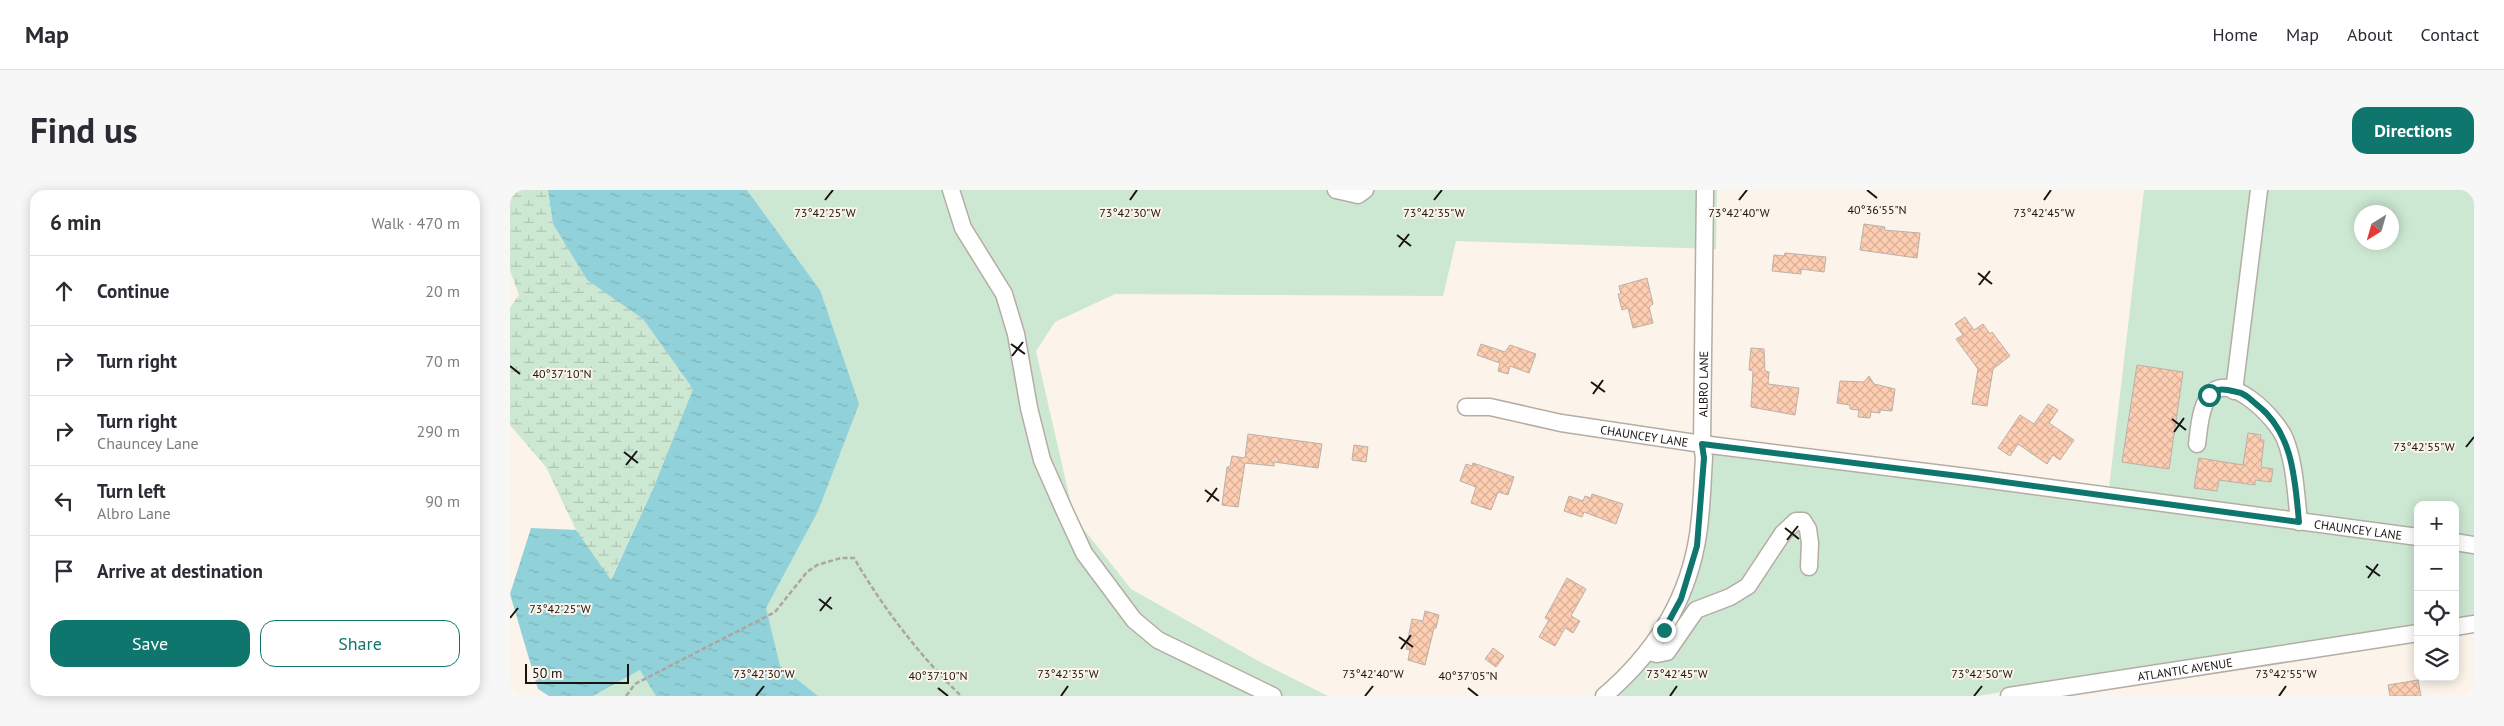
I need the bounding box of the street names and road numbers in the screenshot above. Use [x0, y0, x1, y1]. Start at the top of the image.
street label: ALBRO LANE [1695, 351, 1711, 417]
street label: CHAUNCEY LANE [1599, 421, 1689, 449]
street label: CHAUNCEY LANE [2313, 516, 2403, 542]
street label: ATLANTIC AVENUE [2136, 654, 2233, 684]

